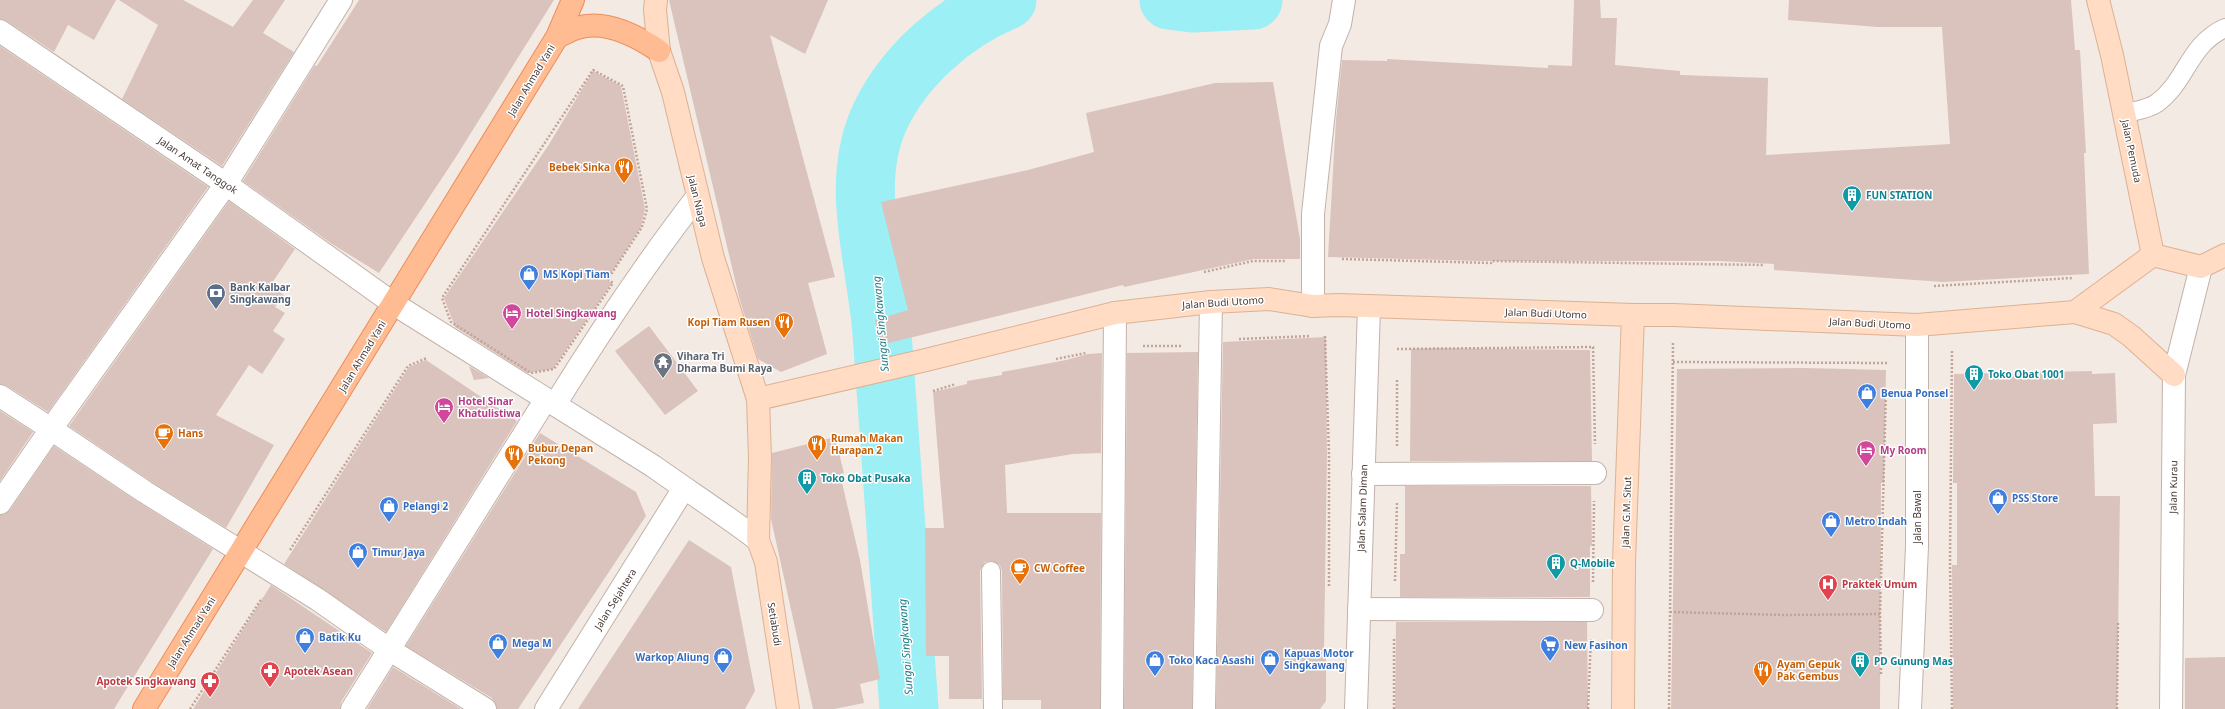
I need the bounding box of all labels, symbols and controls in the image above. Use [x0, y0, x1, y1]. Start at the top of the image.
street label: Jalan Ahmad Yani [504, 42, 558, 119]
street label: Jalan Pemuda [2118, 117, 2146, 184]
street label: Jalan Amat Tanggok [155, 133, 241, 197]
restaurant icon: Bebek Sinka [613, 156, 635, 184]
place label: Bebek Sinka [549, 160, 610, 174]
street label: Jalan Niaga [685, 173, 711, 228]
building icon: FUN STATION [1841, 184, 1863, 212]
place label: FUN STATION [1866, 188, 1932, 202]
shop icon: MS Kopi Tiam [518, 263, 540, 291]
place label: MS Kopi Tiam [543, 267, 610, 281]
water label: Sungai Singkawang [868, 275, 892, 373]
place label: Bank Kalbar Singkawang [230, 280, 291, 306]
bank icon: Bank Kalbar Singkawang [205, 282, 227, 310]
street label: Jalan Budi Utomo [1181, 292, 1264, 312]
hotel icon: Hotel Singkawang [501, 302, 523, 330]
street label: Jalan Budi Utomo [1504, 305, 1587, 321]
place label: Hotel Singkawang [526, 306, 617, 320]
restaurant icon: Kopi Tiam Rusen [773, 311, 795, 339]
street label: Jalan Budi Utomo [1828, 314, 1911, 332]
place label: Kopi Tiam Rusen [688, 315, 770, 329]
street label: Jalan Ahmad Yani [335, 318, 389, 395]
place label: Vihara Tri Dharma Bumi Raya [677, 349, 772, 375]
temple icon: Vihara Tri Dharma Bumi Raya [652, 351, 674, 379]
building icon: Toko Obat 1001 [1963, 363, 1985, 391]
place label: Toko Obat 1001 [1988, 367, 2064, 381]
shop icon: Benua Ponsel [1856, 382, 1878, 410]
place label: Benua Ponsel [1881, 386, 1948, 400]
place label: Hotel Sinar Khatulistiwa [458, 394, 521, 420]
hotel icon: Hotel Sinar Khatulistiwa [433, 396, 455, 424]
cafe icon: Hans [153, 422, 175, 450]
place label: Hans [178, 426, 203, 440]
place label: Rumah Makan Harapan 2 [831, 431, 903, 457]
restaurant icon: Rumah Makan Harapan 2 [806, 433, 828, 461]
hotel icon: My Room [1855, 439, 1877, 467]
place label: Bubur Depan Pekong [528, 441, 593, 467]
restaurant icon: Bubur Depan Pekong [503, 443, 525, 471]
place label: My Room [1880, 443, 1927, 457]
street label: Jalan Kurau [2166, 460, 2180, 515]
street label: Jalan Salam Diman [1353, 464, 1371, 553]
building icon: Toko Obat Pusaka [796, 467, 818, 495]
place label: Toko Obat Pusaka [821, 471, 910, 485]
street label: Jalan G.M. Situt [1618, 476, 1634, 549]
shop icon: PSS Store [1987, 487, 2009, 515]
street label: Jalan Bawal [1910, 490, 1924, 545]
place label: PSS Store [2012, 491, 2058, 505]
shop icon: Pelangi 2 [378, 495, 400, 523]
place label: Pelangi 2 [403, 499, 449, 513]
shop icon: Metro Indah [1820, 510, 1842, 538]
place label: Metro Indah [1845, 514, 1907, 528]
shop icon: Timur Jaya [347, 541, 369, 569]
place label: Timur Jaya [372, 545, 425, 559]
building icon: Q-Mobile [1545, 552, 1567, 580]
place label: Q-Mobile [1570, 556, 1615, 570]
cafe icon: CW Coffee [1009, 557, 1031, 585]
place label: CW Coffee [1034, 561, 1085, 575]
street label: Jalan Sejahtera [590, 566, 639, 633]
hospital icon: Praktek Umum [1817, 573, 1839, 601]
place label: Praktek Umum [1842, 577, 1918, 591]
street label: Jalan Ahmad Yani [163, 594, 218, 671]
water label: Sungai Singkawang [894, 598, 916, 696]
street label: Setiabudi [765, 601, 785, 647]
shop icon: Batik Ku [294, 626, 316, 654]
place label: Batik Ku [319, 630, 361, 644]
shop icon: Mega M [487, 632, 509, 660]
supermarket icon: New Fasihon [1539, 634, 1561, 662]
place label: Mega M [512, 636, 552, 650]
place label: New Fasihon [1564, 638, 1628, 652]
shop icon: Warkop Aliung [712, 646, 734, 674]
place label: Kapuas Motor Singkawang [1284, 646, 1354, 672]
shop icon: Kapuas Motor Singkawang [1259, 648, 1281, 676]
shop icon: Toko Kaca Asashi [1144, 649, 1166, 677]
place label: Warkop Aliung [635, 650, 709, 664]
building icon: PD Gunung Mas [1849, 650, 1871, 678]
place label: Toko Kaca Asashi [1169, 653, 1254, 667]
place label: PD Gunung Mas [1874, 654, 1953, 668]
place label: Ayam Gepuk Pak Gembus [1777, 657, 1841, 683]
restaurant icon: Ayam Gepuk Pak Gembus [1752, 659, 1774, 687]
pharmacy icon: Apotek Asean [259, 660, 281, 688]
place label: Apotek Asean [284, 664, 353, 678]
pharmacy icon: Apotek Singkawang [199, 670, 221, 698]
place label: Apotek Singkawang [97, 674, 196, 688]

